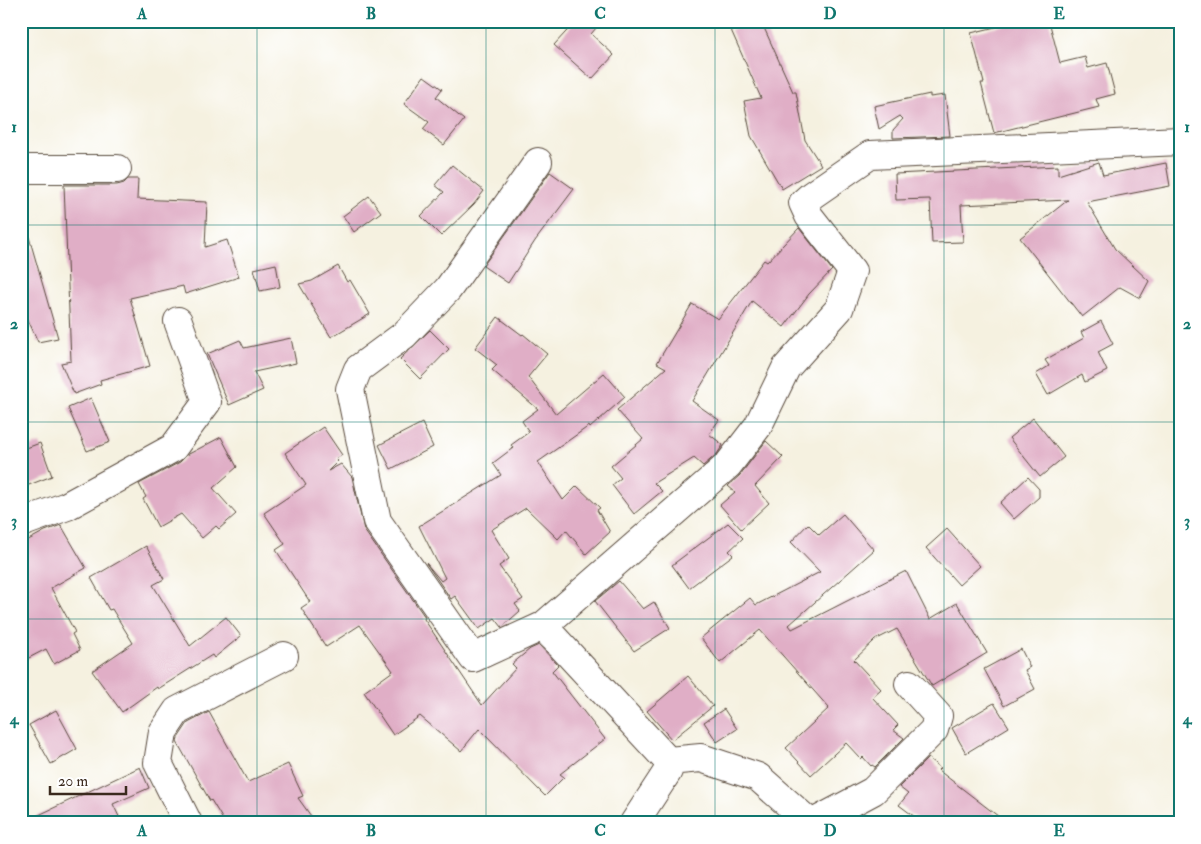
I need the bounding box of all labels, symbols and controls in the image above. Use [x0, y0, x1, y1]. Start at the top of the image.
text: A [136, 4, 148, 24]
text: B [366, 4, 376, 24]
text: C [594, 4, 606, 24]
text: D [823, 4, 837, 24]
text: E [1053, 4, 1065, 24]
text: 1 [11, 117, 17, 137]
text: 1 [1184, 117, 1190, 137]
text: 2 [10, 314, 18, 334]
text: 2 [1183, 314, 1191, 334]
text: 3 [11, 511, 17, 531]
text: 3 [1184, 511, 1190, 531]
text: 4 [9, 709, 20, 729]
text: 4 [1182, 709, 1193, 729]
scale bar [50, 764, 126, 796]
text: 20 m [58, 772, 88, 791]
text: A [136, 821, 148, 841]
text: B [366, 821, 376, 841]
text: C [594, 821, 606, 841]
text: D [823, 821, 837, 841]
text: E [1053, 821, 1065, 841]

